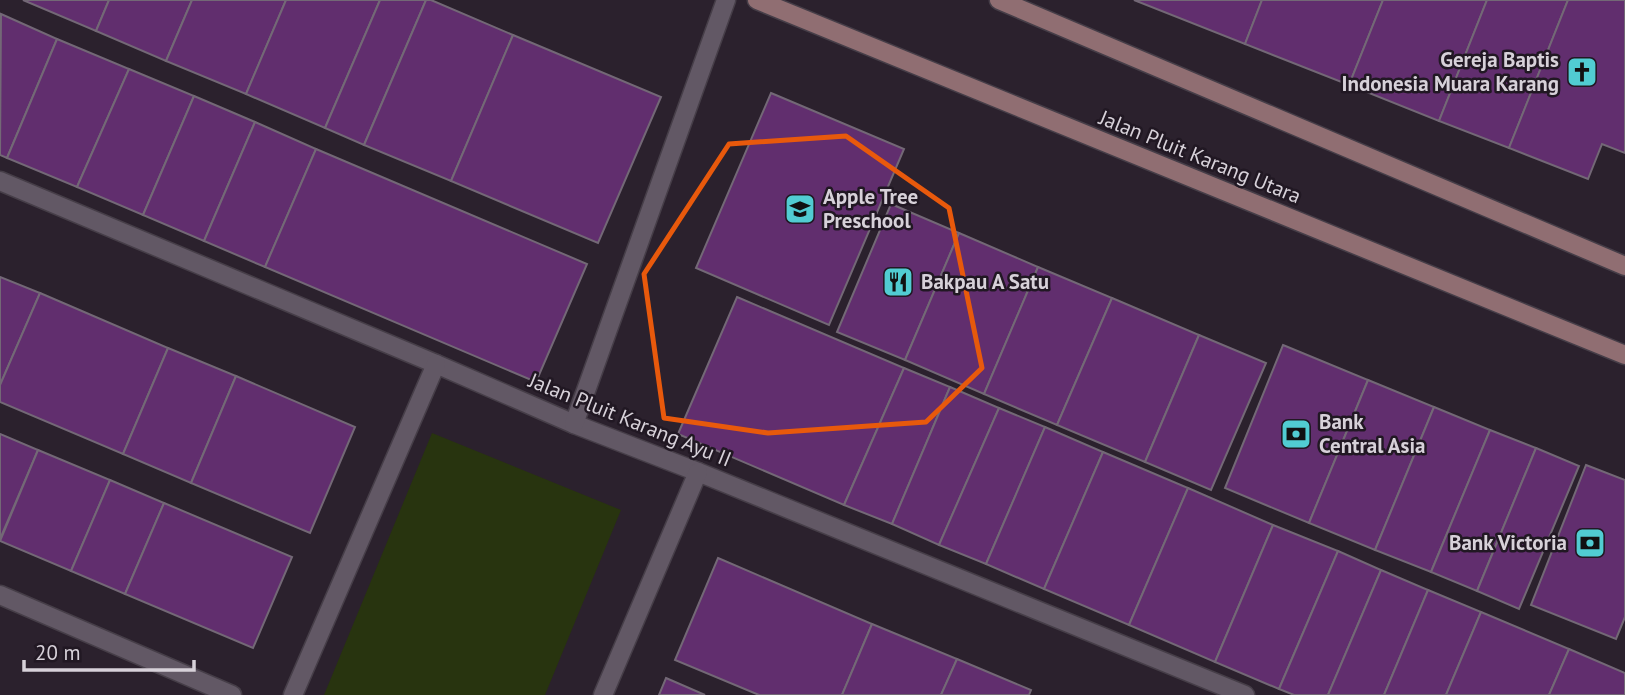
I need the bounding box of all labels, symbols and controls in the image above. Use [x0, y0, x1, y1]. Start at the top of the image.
place label: Gereja Baptis Indonesia Muara Karang [1342, 46, 1559, 97]
church icon: Gereja Baptis Indonesia Muara Karang [1565, 55, 1599, 89]
street label: Jalan Pluit Karang Utara [1095, 103, 1305, 209]
place label: Apple Tree Preschool [823, 183, 918, 234]
school or university icon: Apple Tree Preschool [783, 192, 817, 226]
restaurant icon: Bakpau A Satu [881, 265, 915, 299]
place label: Bakpau A Satu [921, 268, 1049, 295]
street label: Jalan Pluit Karang Ayu II [524, 366, 735, 473]
place label: Bank Central Asia [1319, 408, 1426, 459]
bank icon: Bank Central Asia [1279, 417, 1313, 451]
bank icon: Bank Victoria [1573, 526, 1607, 560]
place label: Bank Victoria [1449, 529, 1567, 556]
scale bar [24, 628, 194, 672]
text: 20 m [35, 639, 81, 666]

